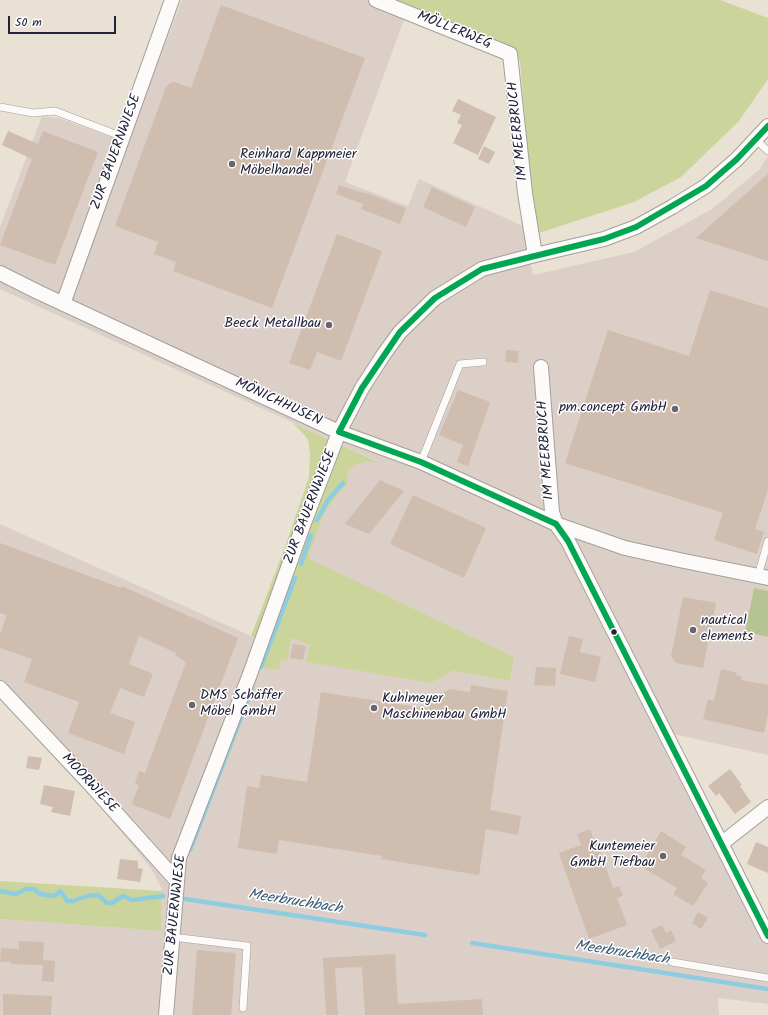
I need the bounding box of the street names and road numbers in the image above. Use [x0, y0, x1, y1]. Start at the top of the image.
street label: MÖLLERWEG [414, 8, 494, 54]
street label: IM MEERBRUCH [505, 80, 533, 182]
street label: ZUR BAUERNWIESE [88, 92, 146, 212]
street label: MÖNICHHUSEN [232, 376, 324, 430]
street label: IM MEERBRUCH [535, 400, 559, 500]
street label: ZUR BAUERNWIESE [281, 447, 341, 567]
street label: MOORWIESE [57, 751, 121, 817]
street label: ZUR BAUERNWIESE [161, 854, 191, 976]

